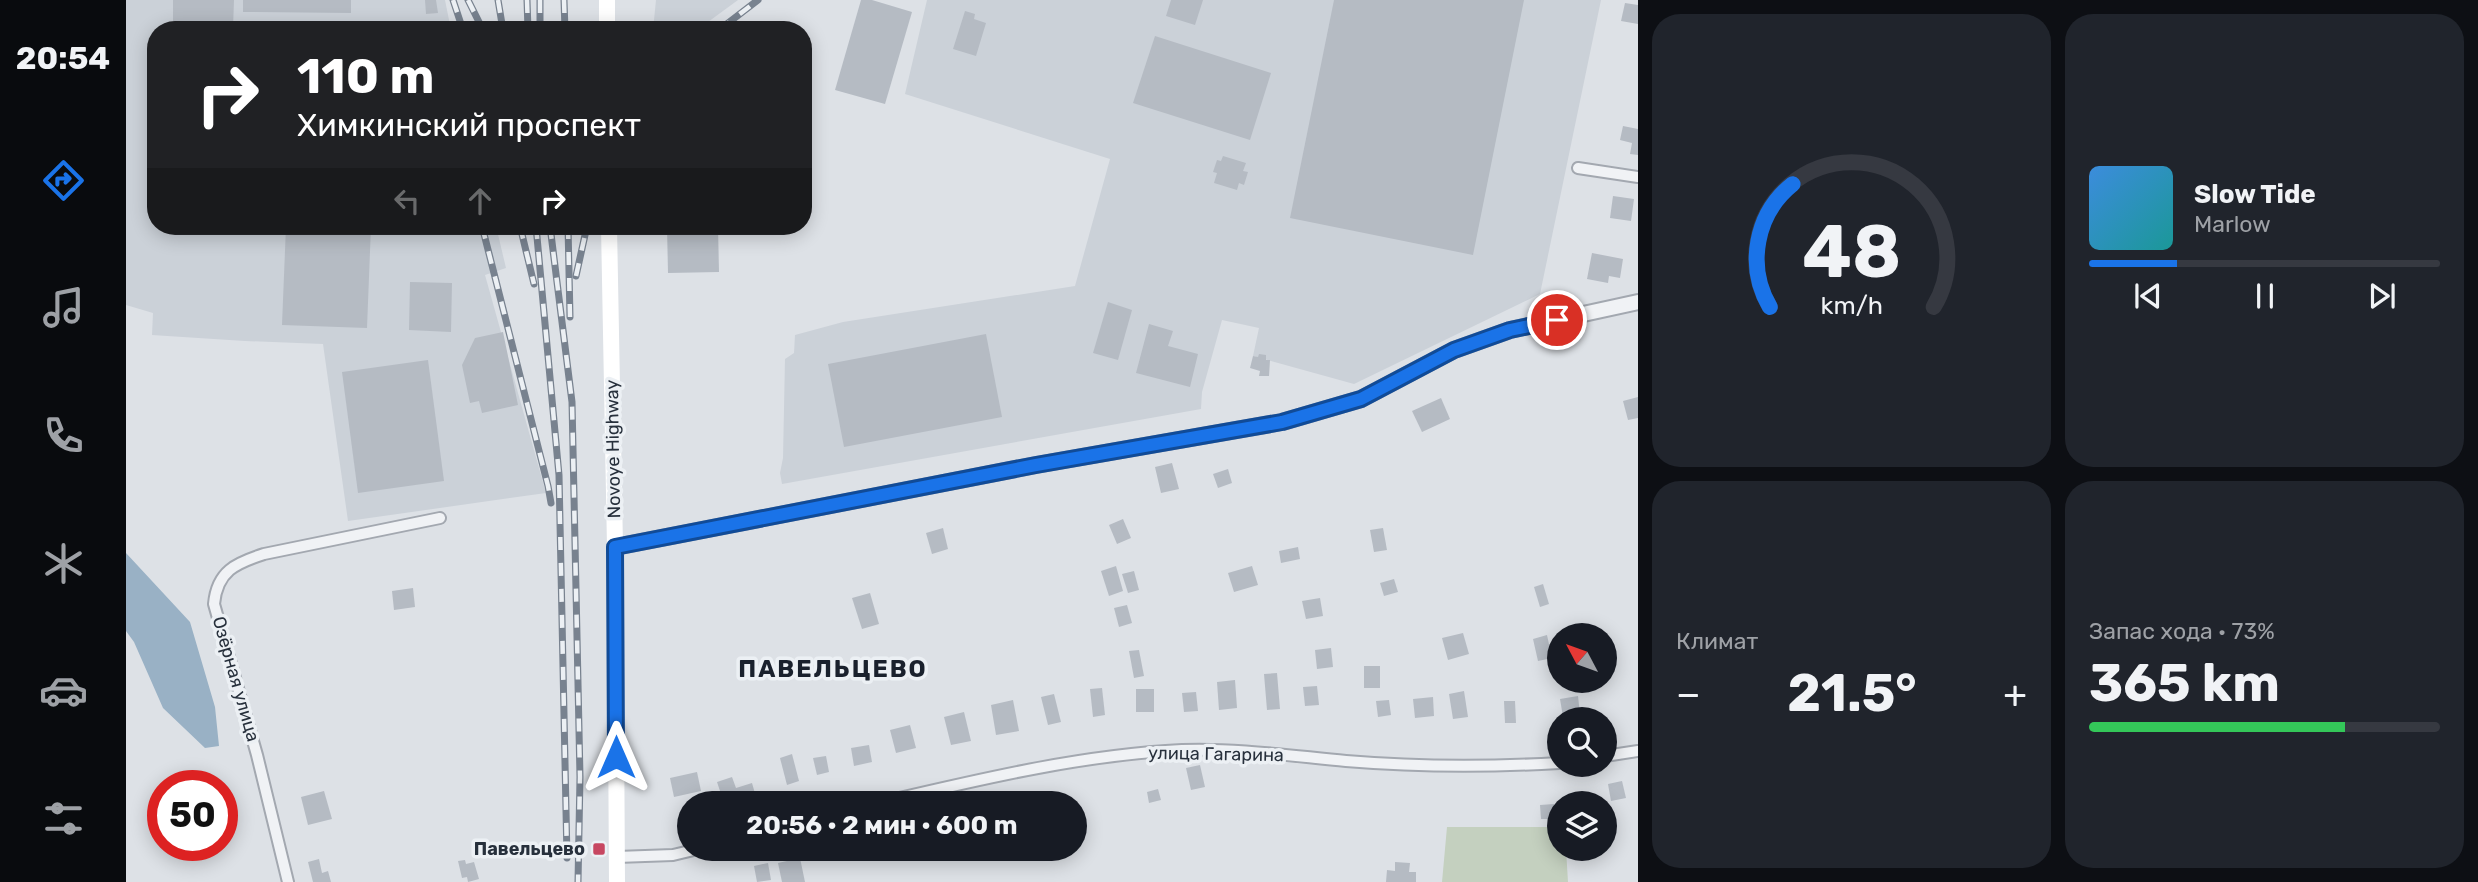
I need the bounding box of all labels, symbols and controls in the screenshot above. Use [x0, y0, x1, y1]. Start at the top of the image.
text: 20:54 [16, 39, 110, 77]
text: 110 m [297, 47, 434, 105]
icon: right [182, 49, 273, 140]
text: Химкинский проспект [297, 106, 641, 144]
icon: directions [39, 156, 88, 205]
text: Slow Tide [2194, 179, 2316, 210]
icon: left [388, 182, 426, 220]
icon: ahead [461, 182, 499, 220]
icon: right [534, 182, 572, 220]
text: 48 [1802, 209, 1901, 295]
text: Marlow [2194, 210, 2271, 238]
icon: previous [2129, 277, 2167, 315]
icon: pause [2246, 277, 2284, 315]
icon: next [2363, 277, 2401, 315]
icon: music [39, 283, 88, 332]
pin [1527, 290, 1587, 350]
text: km/h [1820, 291, 1883, 320]
icon: arrive [1538, 301, 1576, 339]
street label: Novoye Highway [601, 379, 625, 519]
icon: phone [39, 411, 88, 460]
icon: climate [39, 539, 88, 588]
street label: Озёрная улица [208, 614, 264, 744]
text: Запас хода · 73% [2089, 617, 2275, 645]
north arrow [1547, 623, 1617, 693]
map controls [1547, 623, 1617, 861]
text: Климат [1676, 627, 1758, 655]
text: 365 km [2089, 652, 2280, 714]
district label: ПАВЕЛЬЦЕВО [738, 655, 928, 683]
text: 21.5° [1787, 662, 1917, 724]
icon: car [39, 666, 88, 715]
text: − [1676, 671, 1701, 717]
text: + [2003, 671, 2027, 717]
button: search [1547, 707, 1617, 777]
position arrow [579, 720, 653, 794]
street label: улица Гагарина [1148, 742, 1284, 766]
speed limit sign: 50 [147, 770, 238, 861]
button: layers [1547, 791, 1617, 861]
icon: filters [39, 794, 88, 843]
text: 20:56 · 2 мин · 600 m [746, 810, 1018, 841]
place label: Павельцево [474, 838, 585, 860]
marker: Павельцево [591, 841, 607, 857]

